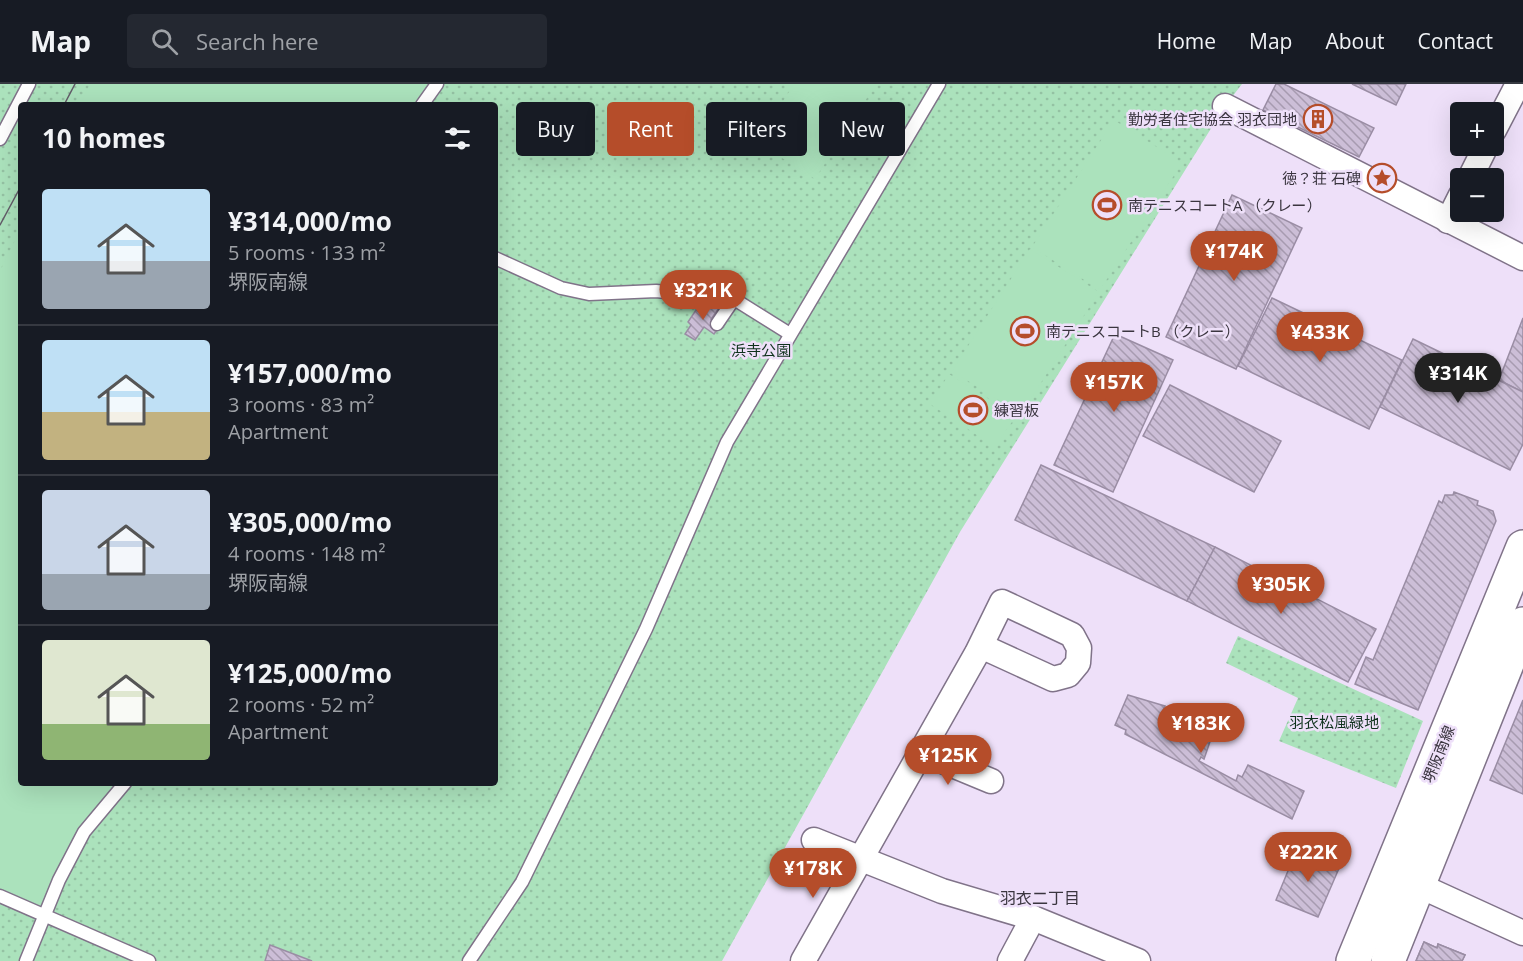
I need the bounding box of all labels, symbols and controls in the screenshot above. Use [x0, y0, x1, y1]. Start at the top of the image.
search box [127, 14, 547, 68]
text: Map [30, 22, 91, 60]
icon: search [148, 25, 181, 58]
text: Search here [196, 26, 319, 56]
text: Home [1157, 27, 1216, 55]
text: Map [1249, 27, 1292, 55]
text: About [1325, 27, 1385, 55]
text: Contact [1418, 27, 1493, 55]
chip: Buy [516, 102, 595, 156]
chip: Rent [607, 102, 694, 156]
chip: Filters [706, 102, 807, 156]
chip: New [819, 102, 905, 156]
map controls [1450, 102, 1504, 222]
button: + [1450, 102, 1504, 156]
building icon: 勤労者住宅協会 羽衣団地 [1302, 103, 1334, 135]
place label: 勤労者住宅協会 羽衣団地 [1128, 109, 1297, 129]
text: 10 homes [42, 120, 166, 156]
icon: filters [441, 122, 474, 155]
place icon: 徳？荘 石碑 [1366, 162, 1398, 194]
place label: 徳？荘 石碑 [1282, 168, 1361, 188]
button: − [1450, 168, 1504, 222]
sports icon: 南テニスコートA （クレー） [1091, 189, 1123, 221]
place label: 南テニスコートA （クレー） [1128, 195, 1321, 215]
text: ¥314,000/mo [228, 203, 392, 239]
icon: home [90, 213, 162, 285]
pin: ¥174K [1192, 231, 1276, 282]
text: ¥174K [1204, 237, 1264, 264]
text: 5 rooms · 133 m² [228, 239, 386, 266]
text: 堺阪南線 [228, 268, 308, 295]
pin: ¥321K [661, 270, 745, 321]
text: ¥321K [673, 276, 733, 303]
pin: ¥433K [1278, 312, 1362, 363]
sports icon: 南テニスコートB （クレー） [1009, 315, 1041, 347]
text: ¥433K [1290, 318, 1350, 345]
place label: 南テニスコートB （クレー） [1046, 321, 1240, 341]
park label: 浜寺公園 [731, 340, 791, 360]
pin: ¥314K [1416, 353, 1500, 404]
text: ¥157,000/mo [228, 355, 392, 391]
text: ¥314K [1428, 359, 1488, 386]
pin: ¥157K [1072, 362, 1156, 413]
icon: home [90, 364, 162, 436]
text: ¥157K [1084, 368, 1144, 395]
text: 3 rooms · 83 m² [228, 391, 374, 418]
sports icon: 練習板 [957, 394, 989, 426]
place label: 練習板 [994, 400, 1039, 420]
text: Apartment [228, 418, 328, 445]
text: ¥305,000/mo [228, 504, 392, 540]
icon: home [90, 514, 162, 586]
text: 4 rooms · 148 m² [228, 540, 386, 567]
pin: ¥305K [1239, 564, 1323, 615]
text: 堺阪南線 [228, 569, 308, 596]
text: ¥305K [1251, 570, 1311, 597]
text: ¥125,000/mo [228, 655, 392, 691]
icon: home [90, 664, 162, 736]
text: 2 rooms · 52 m² [228, 691, 374, 718]
pin: ¥183K [1159, 703, 1243, 754]
text: ¥183K [1171, 709, 1231, 736]
park label: 羽衣松風緑地 [1289, 712, 1379, 732]
text: Apartment [228, 718, 328, 745]
street label: 堺阪南線 [1417, 722, 1459, 786]
pin: ¥125K [906, 735, 990, 786]
text: ¥125K [918, 741, 978, 768]
pin: ¥222K [1266, 832, 1350, 883]
text: ¥222K [1278, 838, 1338, 865]
pin: ¥178K [771, 848, 855, 899]
text: ¥178K [783, 854, 843, 881]
district label: 羽衣二丁目 [1000, 887, 1080, 909]

